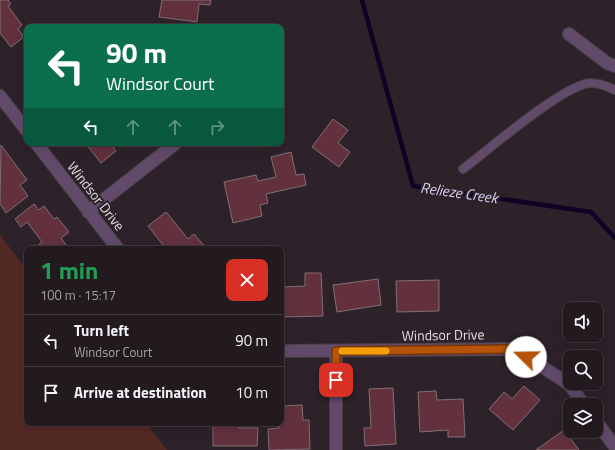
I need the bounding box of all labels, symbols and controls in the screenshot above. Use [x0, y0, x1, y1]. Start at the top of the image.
text: 90 m [106, 31, 167, 74]
icon: left [40, 40, 92, 92]
text: Windsor Court [106, 70, 214, 97]
icon: left [80, 116, 102, 138]
icon: ahead [122, 116, 144, 138]
icon: ahead [164, 116, 186, 138]
icon: right [206, 116, 228, 138]
street label: Windsor Drive [63, 157, 130, 235]
water label: Relieze Creek [419, 176, 501, 210]
text: 1 min [40, 252, 98, 288]
button: close [226, 259, 268, 301]
text: 100 m · 15:17 [40, 285, 116, 305]
map controls [563, 302, 603, 438]
button: sound [563, 302, 603, 342]
text: Turn left [74, 319, 129, 342]
street label: Windsor Drive [401, 323, 485, 346]
text: 90 m [235, 329, 268, 352]
icon: left [40, 330, 62, 352]
position arrow [505, 336, 547, 378]
text: Windsor Court [74, 342, 152, 362]
button: search [563, 350, 603, 390]
pin [319, 363, 353, 397]
icon: arrive [325, 369, 347, 391]
text: Arrive at destination [74, 381, 207, 404]
text: 10 m [235, 381, 268, 404]
icon: arrive [40, 382, 62, 404]
button: layers [563, 398, 603, 438]

